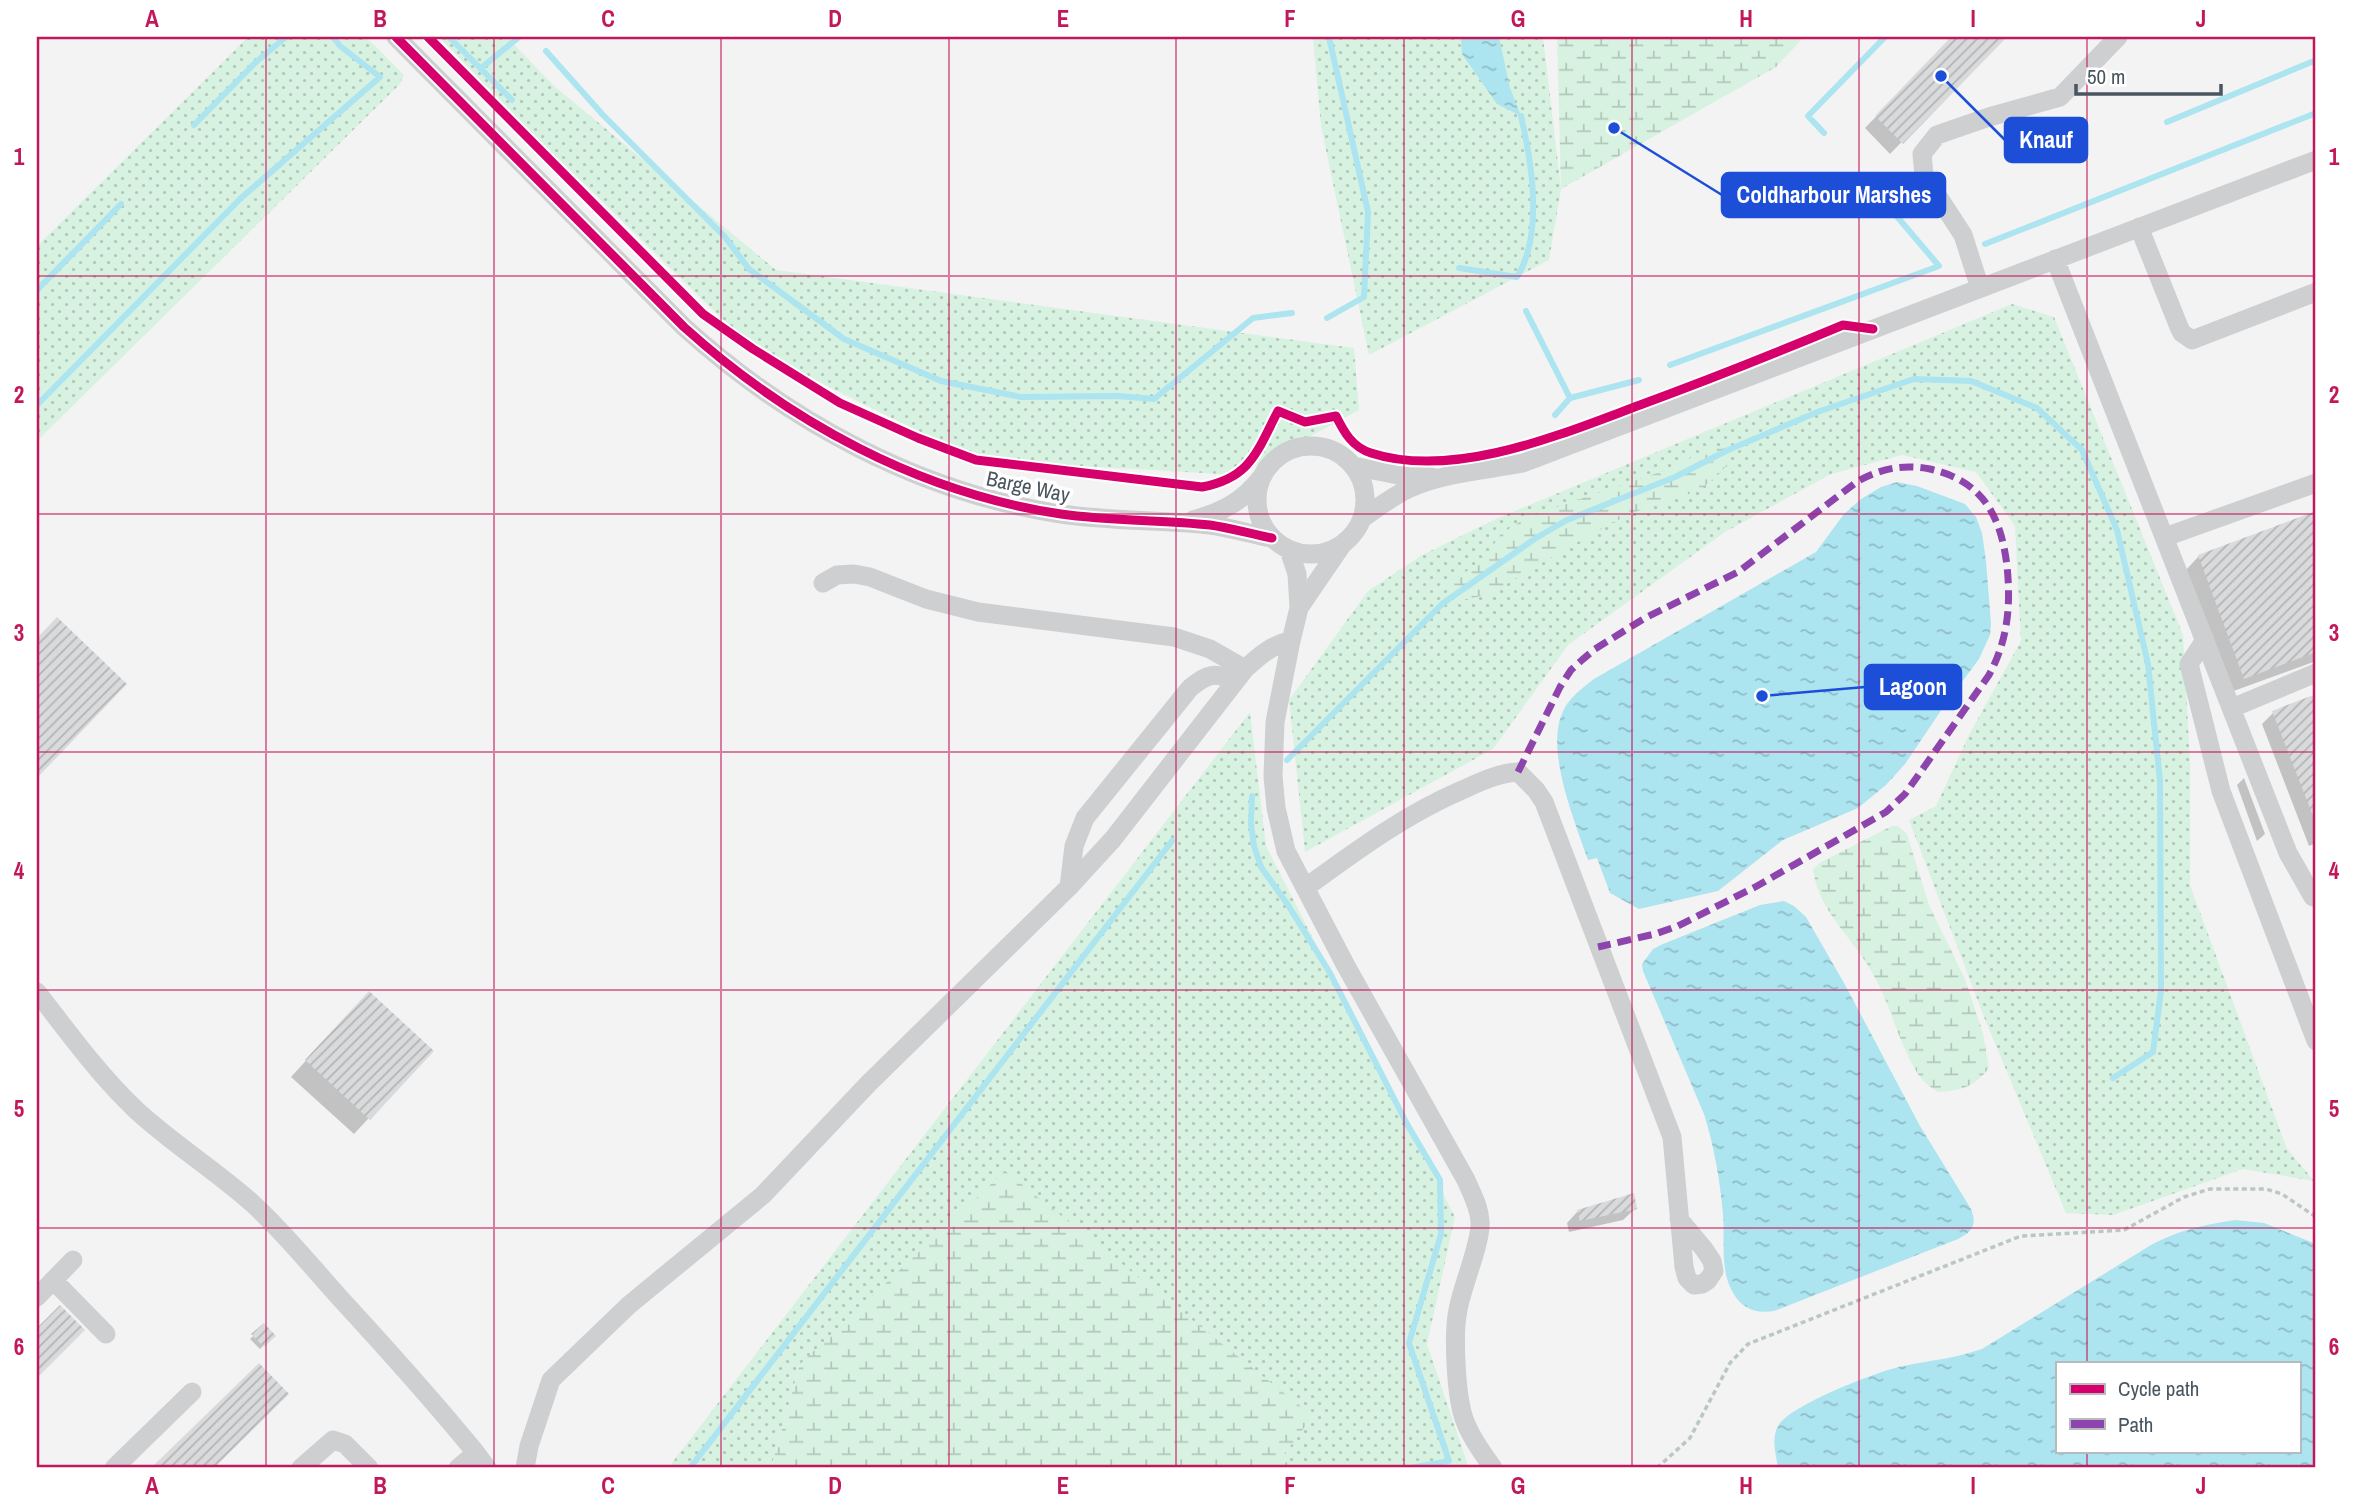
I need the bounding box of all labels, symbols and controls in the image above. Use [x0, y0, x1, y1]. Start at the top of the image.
text: A [145, 3, 159, 34]
text: B [373, 3, 387, 34]
text: C [601, 3, 615, 34]
text: D [828, 3, 842, 34]
text: E [1057, 3, 1069, 34]
text: F [1284, 3, 1296, 34]
text: G [1511, 3, 1525, 34]
text: H [1739, 3, 1753, 34]
text: I [1970, 3, 1976, 34]
text: J [2196, 3, 2206, 34]
scale bar [2076, 52, 2222, 96]
text: 50 m [2087, 62, 2125, 91]
callout: Knauf [2005, 118, 2087, 162]
text: Knauf [2019, 124, 2073, 155]
text: 1 [14, 141, 25, 172]
text: 1 [2329, 141, 2340, 172]
callout: Coldharbour Marshes [1722, 173, 1945, 217]
text: Coldharbour Marshes [1737, 179, 1931, 210]
text: 2 [14, 379, 24, 410]
text: 2 [2329, 379, 2339, 410]
street label: Barge Way [984, 464, 1073, 510]
text: 3 [14, 617, 24, 648]
text: 3 [2329, 617, 2339, 648]
callout: Lagoon [1865, 665, 1961, 709]
text: Lagoon [1879, 671, 1947, 702]
text: 4 [14, 855, 25, 886]
text: 4 [2329, 855, 2340, 886]
text: 5 [14, 1093, 24, 1124]
text: 5 [2329, 1093, 2339, 1124]
text: 6 [14, 1331, 24, 1362]
text: 6 [2329, 1331, 2339, 1362]
legend [2056, 1362, 2300, 1452]
text: Cycle path [2118, 1374, 2199, 1403]
text: Path [2118, 1410, 2153, 1439]
text: A [145, 1470, 159, 1501]
text: B [373, 1470, 387, 1501]
text: C [601, 1470, 615, 1501]
text: D [828, 1470, 842, 1501]
text: E [1057, 1470, 1069, 1501]
text: F [1284, 1470, 1296, 1501]
text: G [1511, 1470, 1525, 1501]
text: H [1739, 1470, 1753, 1501]
text: I [1970, 1470, 1976, 1501]
text: J [2196, 1470, 2206, 1501]

